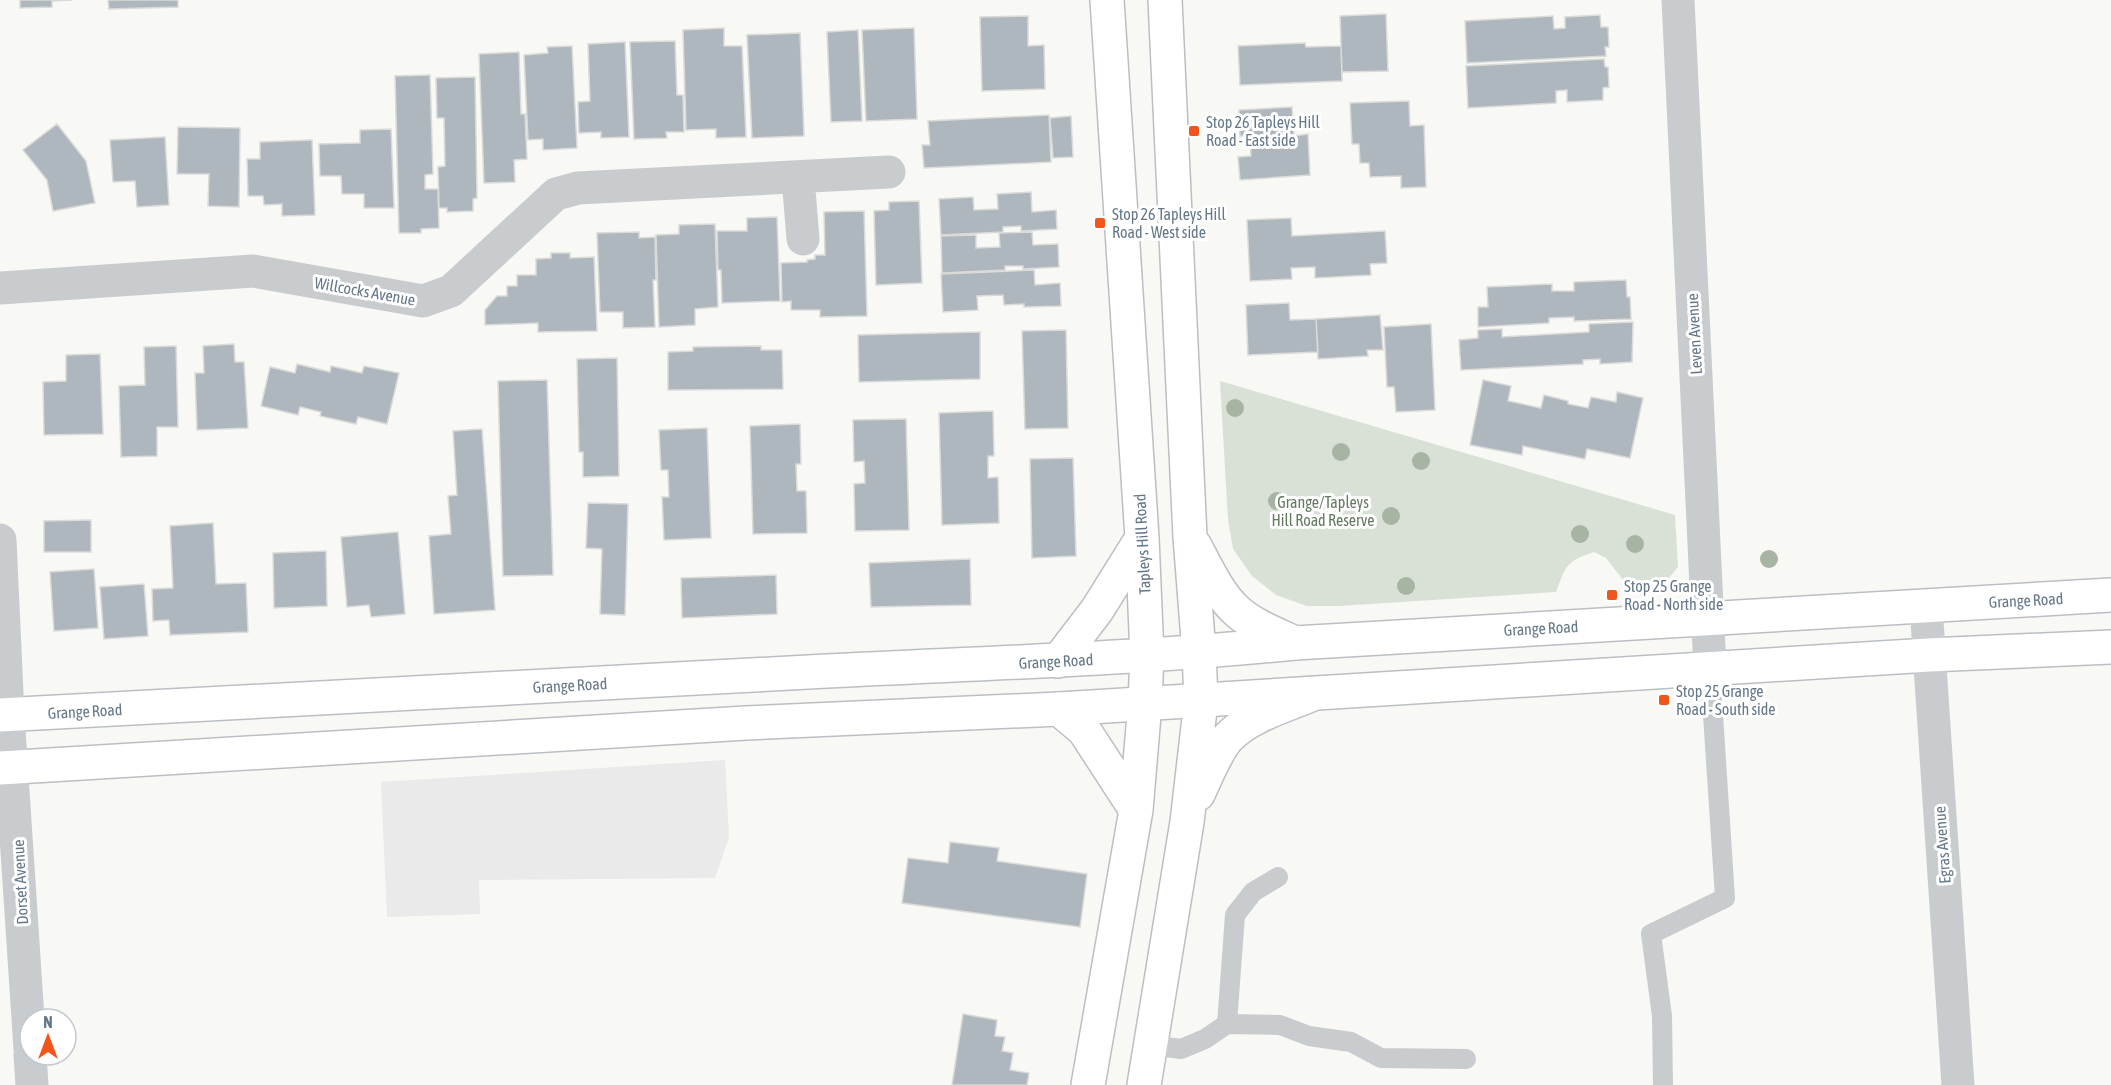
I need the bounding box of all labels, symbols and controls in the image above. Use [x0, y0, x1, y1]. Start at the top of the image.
place label: Stop 26 Tapleys Hill Road - East side [1206, 113, 1320, 149]
marker: Stop 26 Tapleys Hill Road - East side [1187, 124, 1201, 138]
place label: Stop 26 Tapleys Hill Road - West side [1112, 205, 1226, 241]
marker: Stop 26 Tapleys Hill Road - West side [1093, 216, 1107, 230]
street label: Willcocks Avenue [313, 273, 417, 309]
street label: Leven Avenue [1683, 293, 1705, 375]
street label: Tapleys Hill Road [1130, 493, 1155, 595]
park label: Grange/Tapleys Hill Road Reserve [1272, 493, 1374, 529]
place label: Stop 25 Grange Road - North side [1624, 577, 1723, 613]
marker: Stop 25 Grange Road - North side [1605, 588, 1619, 602]
street label: Grange Road [1988, 589, 2064, 612]
street label: Grange Road [1503, 617, 1579, 640]
street label: Grange Road [1018, 650, 1094, 673]
street label: Grange Road [532, 674, 608, 697]
place label: Stop 25 Grange Road - South side [1676, 682, 1776, 718]
marker: Stop 25 Grange Road - South side [1657, 693, 1671, 707]
street label: Grange Road [47, 700, 123, 723]
street label: Egras Avenue [1930, 806, 1955, 884]
street label: Dorset Avenue [9, 839, 31, 925]
north arrow [18, 1007, 78, 1067]
text: N [43, 1013, 53, 1031]

